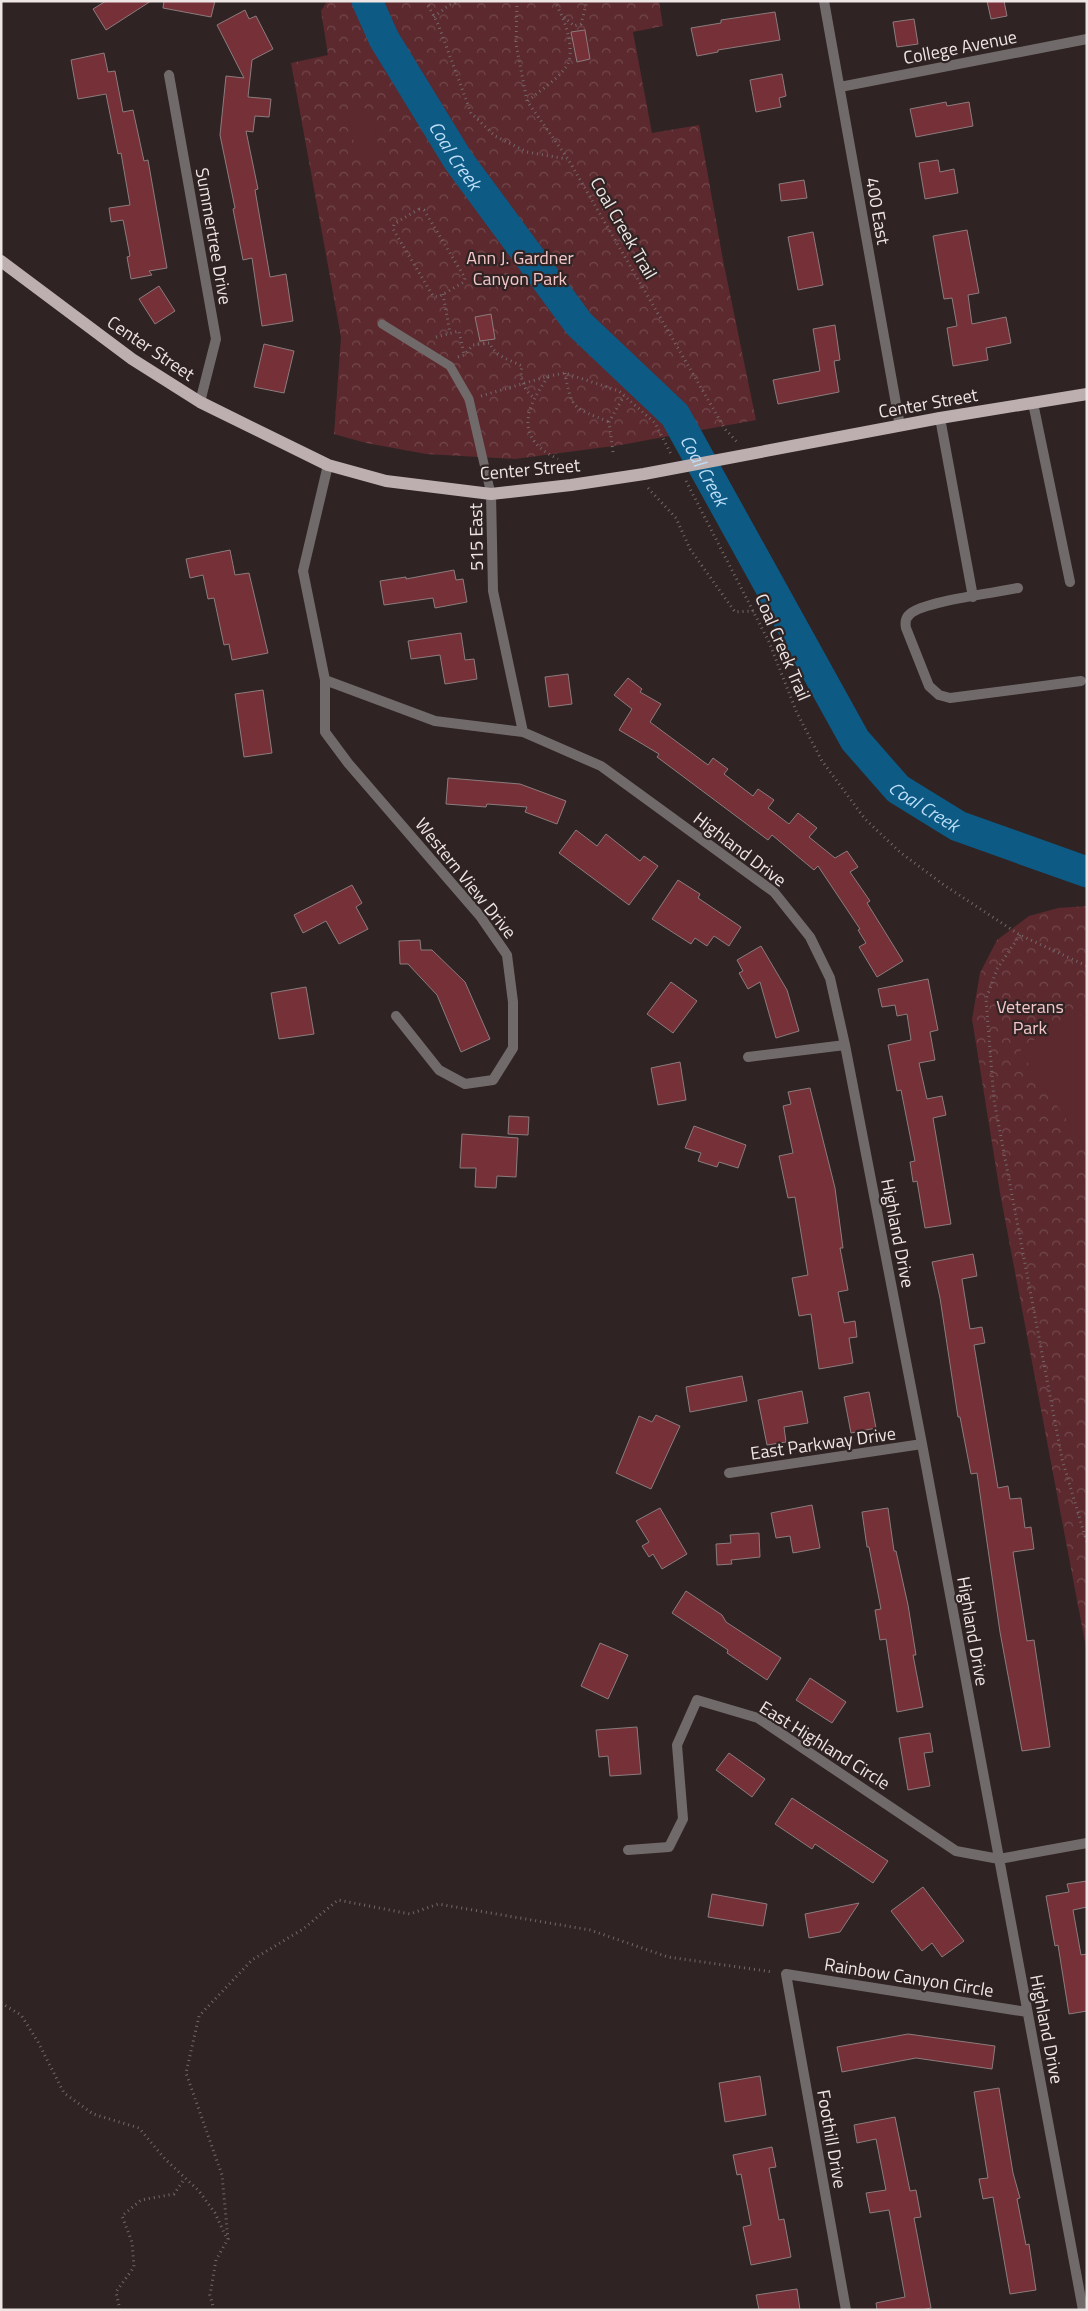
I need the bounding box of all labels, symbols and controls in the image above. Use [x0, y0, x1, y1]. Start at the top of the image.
street label: College Avenue [901, 23, 1019, 71]
water label: Coal Creek [422, 115, 491, 198]
street label: Summertree Drive [189, 165, 239, 307]
street label: Coal Creek Trail [584, 172, 664, 284]
street label: 400 East [859, 175, 897, 247]
park label: Ann J. Gardner Canyon Park [466, 244, 574, 292]
street label: Center Street [102, 309, 201, 388]
street label: Center Street [876, 381, 980, 425]
water label: Coal Creek [674, 429, 738, 513]
street label: Center Street [479, 451, 582, 487]
street label: 515 East [462, 502, 490, 571]
street label: Coal Creek Trail [748, 589, 818, 705]
water label: Coal Creek [882, 774, 968, 840]
street label: Highland Drive [688, 805, 792, 893]
street label: Western View Drive [409, 812, 523, 944]
park label: Veterans Park [996, 993, 1064, 1041]
street label: Highland Drive [874, 1176, 922, 1290]
street label: East Parkway Drive [749, 1419, 897, 1467]
street label: Highland Drive [950, 1574, 996, 1688]
street label: East Highland Circle [754, 1694, 896, 1796]
street label: Rainbow Canyon Circle [822, 1950, 996, 2004]
street label: Highland Drive [1023, 1972, 1071, 2086]
street label: Foothill Drive [810, 2088, 854, 2190]

